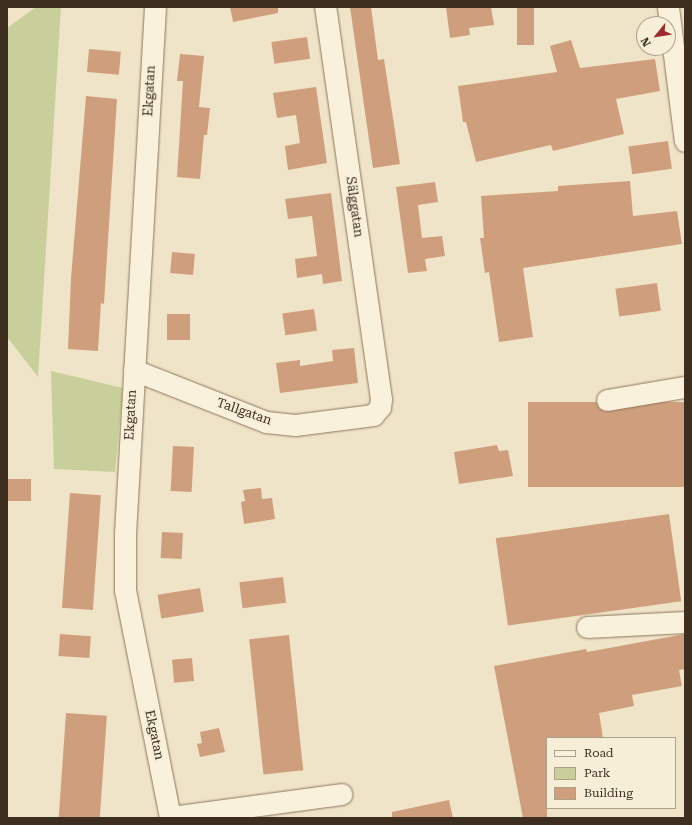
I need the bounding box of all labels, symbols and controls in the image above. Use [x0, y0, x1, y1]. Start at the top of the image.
north arrow [636, 16, 676, 56]
text: N [638, 35, 654, 49]
street label: Ekgatan [141, 65, 159, 117]
street label: Sälggatan [342, 176, 366, 238]
street label: Ekgatan [122, 389, 140, 441]
street label: Tallgatan [214, 395, 274, 429]
street label: Ekgatan [141, 709, 167, 761]
legend [546, 737, 676, 809]
text: Road [584, 746, 613, 760]
text: Park [584, 766, 610, 780]
text: Building [584, 786, 633, 800]

